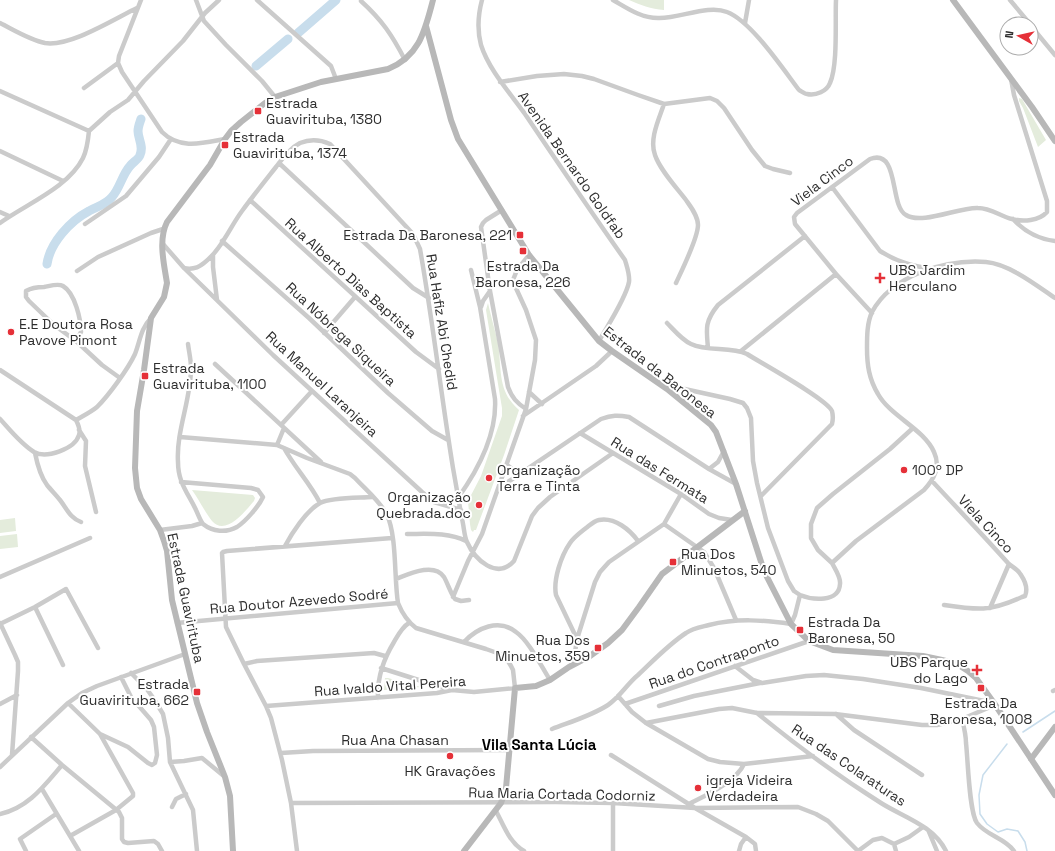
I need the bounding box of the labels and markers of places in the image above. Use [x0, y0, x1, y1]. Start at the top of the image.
place label: Estrada Guavirituba, 1380 [266, 94, 382, 128]
marker: Estrada Guavirituba, 1380 [253, 106, 263, 116]
place label: Estrada Guavirituba, 1374 [233, 128, 347, 162]
marker: Estrada Guavirituba, 1374 [220, 140, 230, 150]
place label: Estrada Da Baronesa, 221 [343, 226, 512, 244]
marker: Estrada Da Baronesa, 221 [515, 230, 525, 240]
marker: Estrada Da Baronesa, 226 [518, 246, 528, 256]
place label: Estrada Da Baronesa, 226 [475, 257, 571, 291]
place label: UBS Jardim Herculano [889, 261, 965, 295]
marker: UBS Jardim Herculano [874, 272, 886, 284]
place label: E.E Doutora Rosa Pavove Pimont [19, 315, 133, 349]
marker: E.E Doutora Rosa Pavove Pimont [6, 327, 16, 337]
place label: Estrada Guavirituba, 1100 [153, 359, 267, 393]
marker: Estrada Guavirituba, 1100 [140, 371, 150, 381]
place label: Organização Terra e Tinta [497, 461, 580, 495]
place label: 100º DP [912, 461, 963, 479]
marker: 100º DP [899, 465, 909, 475]
marker: Organização Terra e Tinta [484, 473, 494, 483]
place label: Organização Quebrada.doc [376, 488, 471, 522]
marker: Organização Quebrada.doc [474, 500, 484, 510]
place label: Rua Dos Minuetos, 540 [681, 545, 777, 579]
marker: Rua Dos Minuetos, 540 [668, 557, 678, 567]
place label: Estrada Da Baronesa, 50 [808, 613, 895, 647]
marker: Estrada Da Baronesa, 50 [795, 625, 805, 635]
place label: Rua Dos Minuetos, 359 [495, 631, 590, 665]
marker: Rua Dos Minuetos, 359 [593, 643, 603, 653]
place label: UBS Parque do Lago [890, 653, 968, 687]
marker: UBS Parque do Lago [971, 664, 983, 676]
place label: Estrada Guavirituba, 662 [80, 675, 189, 709]
marker: Estrada Da Baronesa, 1008 [976, 683, 986, 693]
marker: Estrada Guavirituba, 662 [192, 687, 202, 697]
place label: Estrada Da Baronesa, 1008 [930, 694, 1032, 728]
marker: HK Gravações [445, 751, 455, 761]
place label: HK Gravações [404, 762, 496, 780]
place label: igreja Videira Verdadeira [706, 771, 793, 805]
marker: igreja Videira Verdadeira [693, 783, 703, 793]

